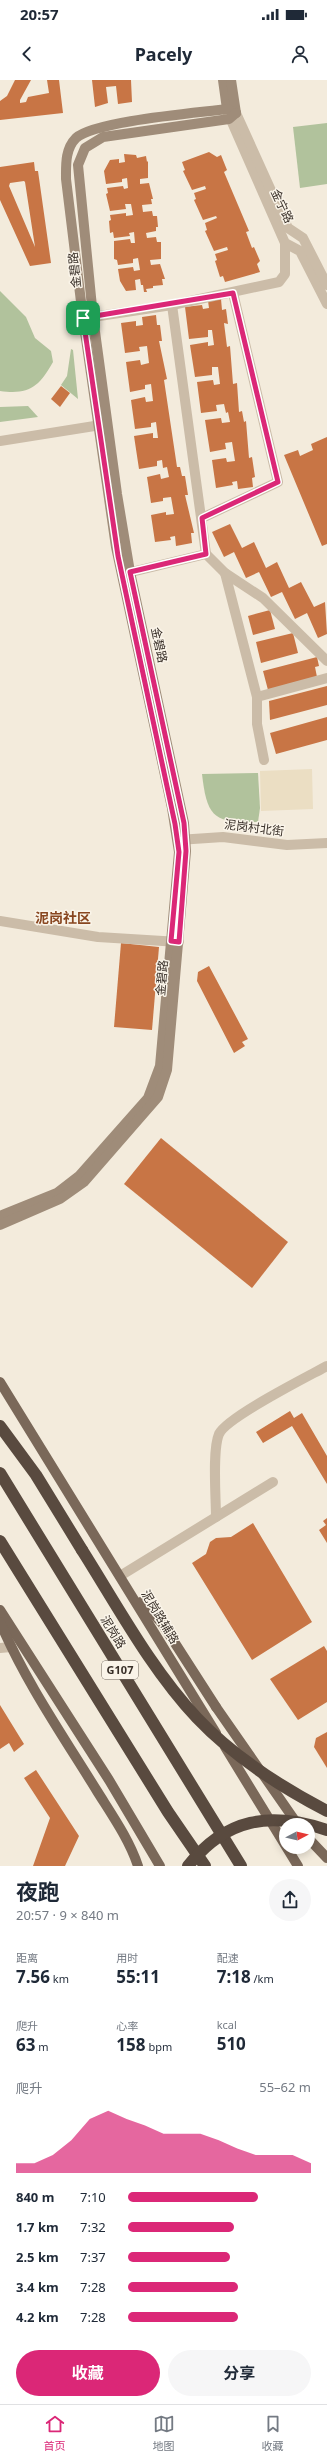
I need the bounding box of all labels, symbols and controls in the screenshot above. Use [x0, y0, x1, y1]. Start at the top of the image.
text: 20:57 [20, 4, 59, 24]
text: Pacely [135, 42, 192, 66]
icon: back [16, 43, 38, 65]
icon: person [289, 43, 311, 65]
street label: 金宁路 [267, 186, 298, 226]
street label: 金碧路 [64, 251, 85, 289]
pin [66, 301, 100, 335]
icon: arrive [72, 307, 94, 329]
street label: 金碧路 [147, 626, 172, 664]
street label: 泥岗村北街 [223, 815, 285, 840]
district label: 泥岗社区 [35, 908, 91, 927]
street label: 金碧路 [151, 959, 172, 997]
street label: 泥岗路辅路 [138, 1587, 183, 1647]
street label: 泥岗路 [97, 1612, 130, 1652]
road number: G107 [102, 1661, 138, 1679]
north arrow [279, 1818, 315, 1854]
map controls [279, 1818, 315, 1854]
text: 夜跑 [16, 1876, 60, 1906]
button: share [269, 1879, 311, 1921]
text: 20:57 · 9 × 840 m [16, 1906, 119, 1924]
text: 距离 [16, 1950, 38, 1965]
text: 用时 [116, 1950, 138, 1965]
text: 配速 [217, 1950, 239, 1965]
text: 7.56 [16, 1965, 50, 1988]
text: 55:11 [116, 1965, 160, 1988]
text: 7:18 [217, 1965, 251, 1988]
text: km [50, 1971, 69, 1986]
text: /km [251, 1971, 274, 1986]
text: kcal [217, 2017, 237, 2032]
text: 爬升 [16, 2018, 38, 2033]
text: 心率 [116, 2018, 138, 2033]
text: 510 [217, 2032, 246, 2055]
text: 63 [16, 2033, 35, 2056]
text: 158 [116, 2033, 146, 2056]
text: m [35, 2039, 49, 2054]
text: bpm [146, 2039, 172, 2054]
text: 55–62 m [259, 2078, 311, 2096]
text: 爬升 [16, 2079, 42, 2097]
text: 840 m [16, 2188, 54, 2206]
text: 7:10 [80, 2188, 106, 2206]
text: 1.7 km [16, 2218, 59, 2236]
text: 7:32 [80, 2218, 106, 2236]
text: 2.5 km [16, 2248, 59, 2266]
text: 7:37 [80, 2248, 106, 2266]
text: 3.4 km [16, 2278, 59, 2296]
text: 7:28 [80, 2278, 106, 2296]
text: 4.2 km [16, 2308, 59, 2326]
text: 7:28 [80, 2308, 106, 2326]
button: 收藏 [16, 2350, 160, 2396]
button: 分享 [168, 2350, 311, 2396]
tab: 首页 [44, 2413, 66, 2453]
tab: 地图 [153, 2413, 175, 2453]
tab: 收藏 [262, 2413, 284, 2453]

